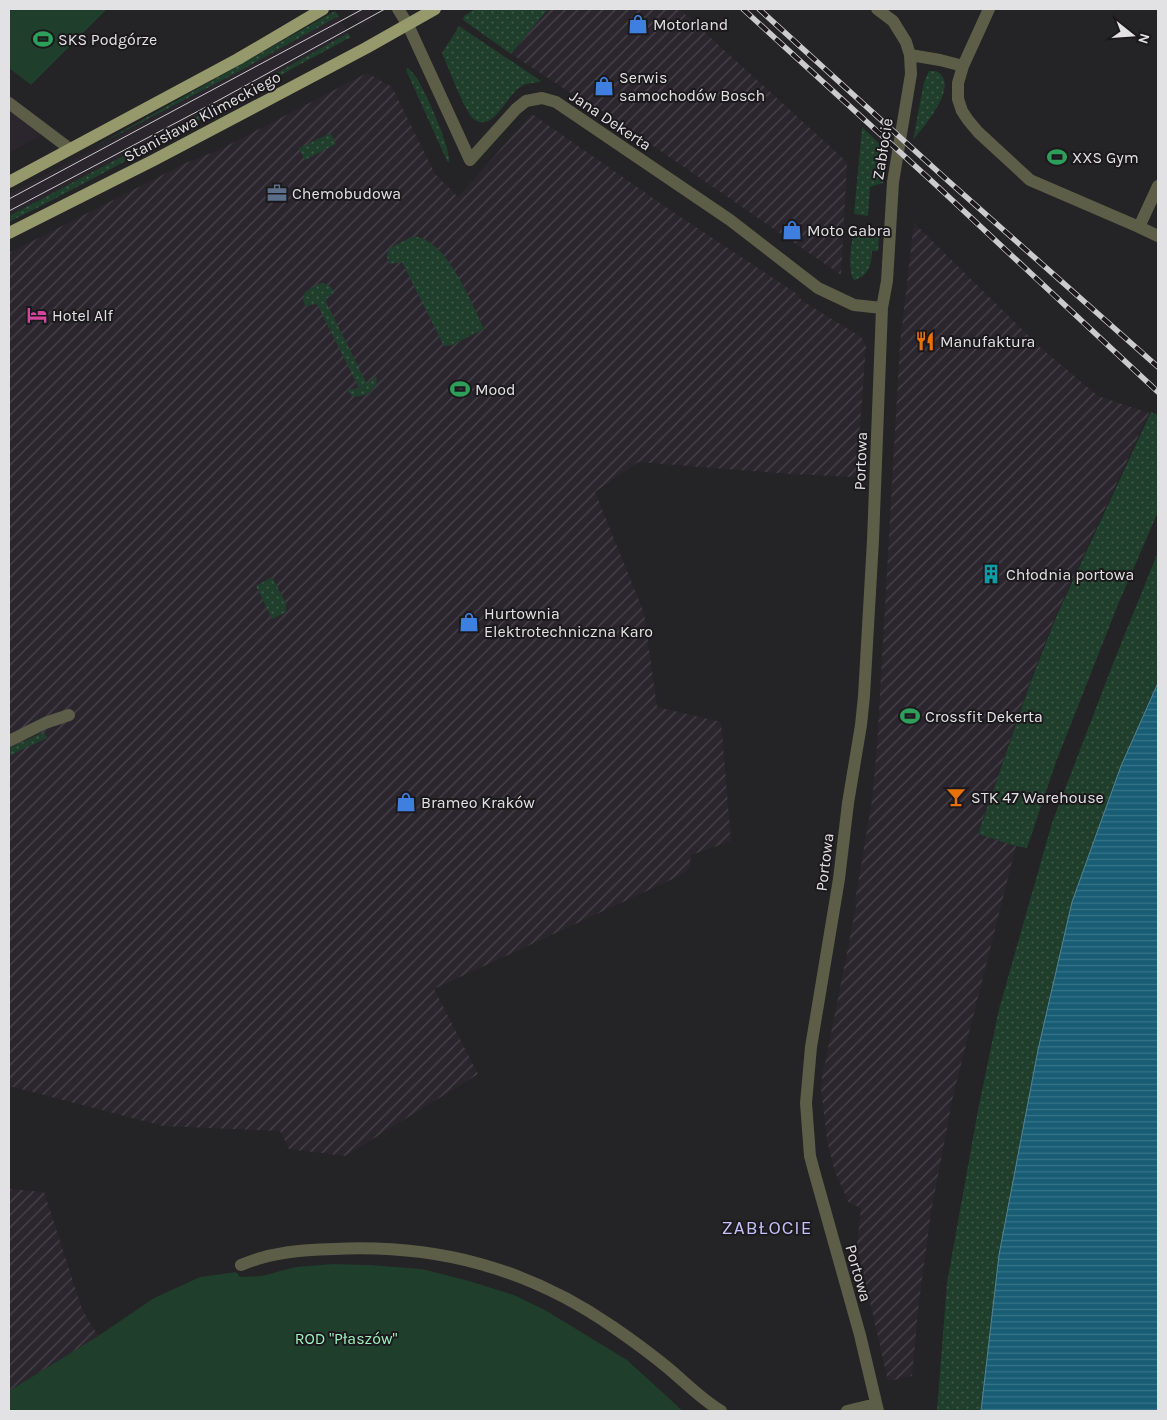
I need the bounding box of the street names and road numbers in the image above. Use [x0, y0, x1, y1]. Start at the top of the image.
street label: Stanisława Klimeckiego [121, 67, 284, 166]
street label: Jana Dekerta [566, 86, 655, 155]
street label: Zabłocie [868, 117, 897, 181]
street label: Portowa [850, 431, 871, 491]
street label: Portowa [811, 832, 837, 892]
street label: Portowa [841, 1242, 876, 1304]

